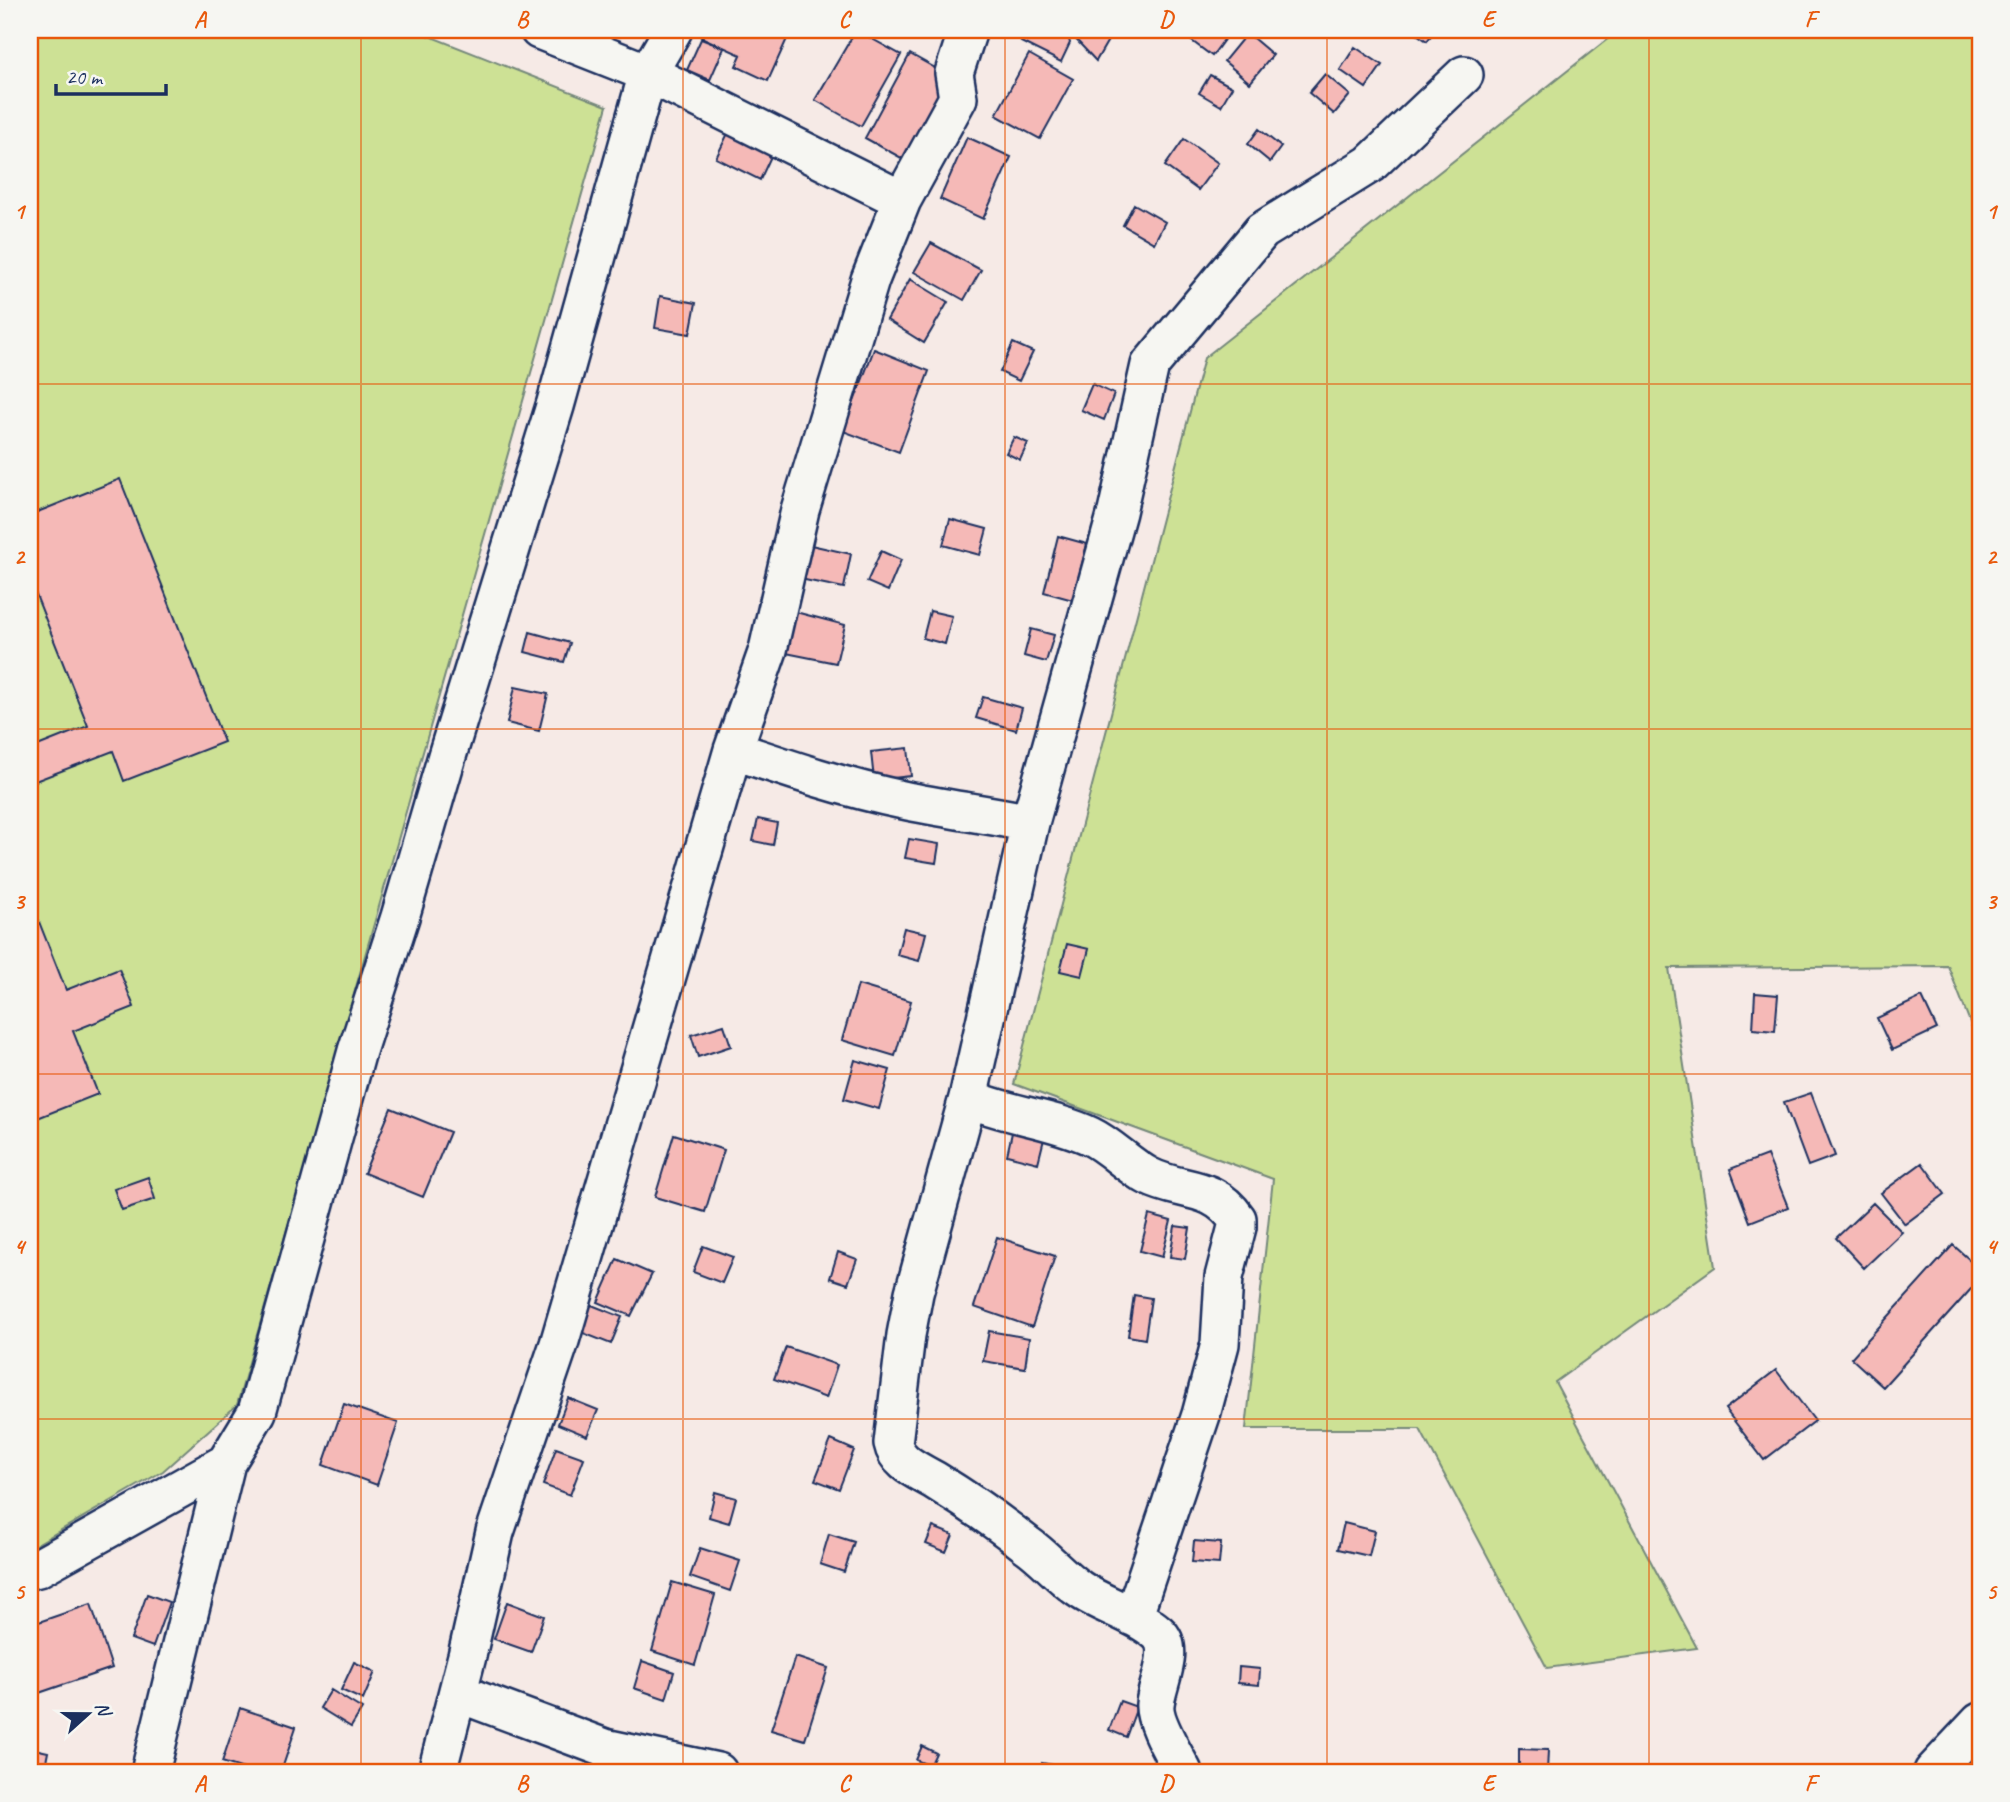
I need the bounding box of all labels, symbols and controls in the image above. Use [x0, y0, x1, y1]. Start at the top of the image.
text: A [194, 5, 208, 34]
text: B [516, 5, 530, 34]
text: C [839, 5, 853, 34]
text: D [1159, 5, 1175, 34]
text: E [1482, 5, 1498, 34]
text: F [1805, 5, 1821, 34]
scale bar [56, 52, 166, 96]
text: 20 m [66, 64, 104, 90]
text: 1 [14, 197, 27, 226]
text: 1 [1986, 197, 1999, 226]
text: 2 [14, 542, 27, 571]
text: 2 [1986, 542, 1999, 571]
text: 3 [14, 887, 27, 916]
text: 3 [1986, 887, 1999, 916]
text: 4 [14, 1232, 27, 1261]
text: 4 [1986, 1232, 1999, 1261]
text: 5 [14, 1577, 26, 1606]
text: 5 [1986, 1577, 1998, 1606]
north arrow [52, 1680, 122, 1750]
text: N [90, 1698, 117, 1721]
text: A [194, 1769, 208, 1798]
text: B [516, 1769, 530, 1798]
text: C [839, 1769, 853, 1798]
text: D [1159, 1769, 1175, 1798]
text: E [1482, 1769, 1498, 1798]
text: F [1805, 1769, 1821, 1798]

